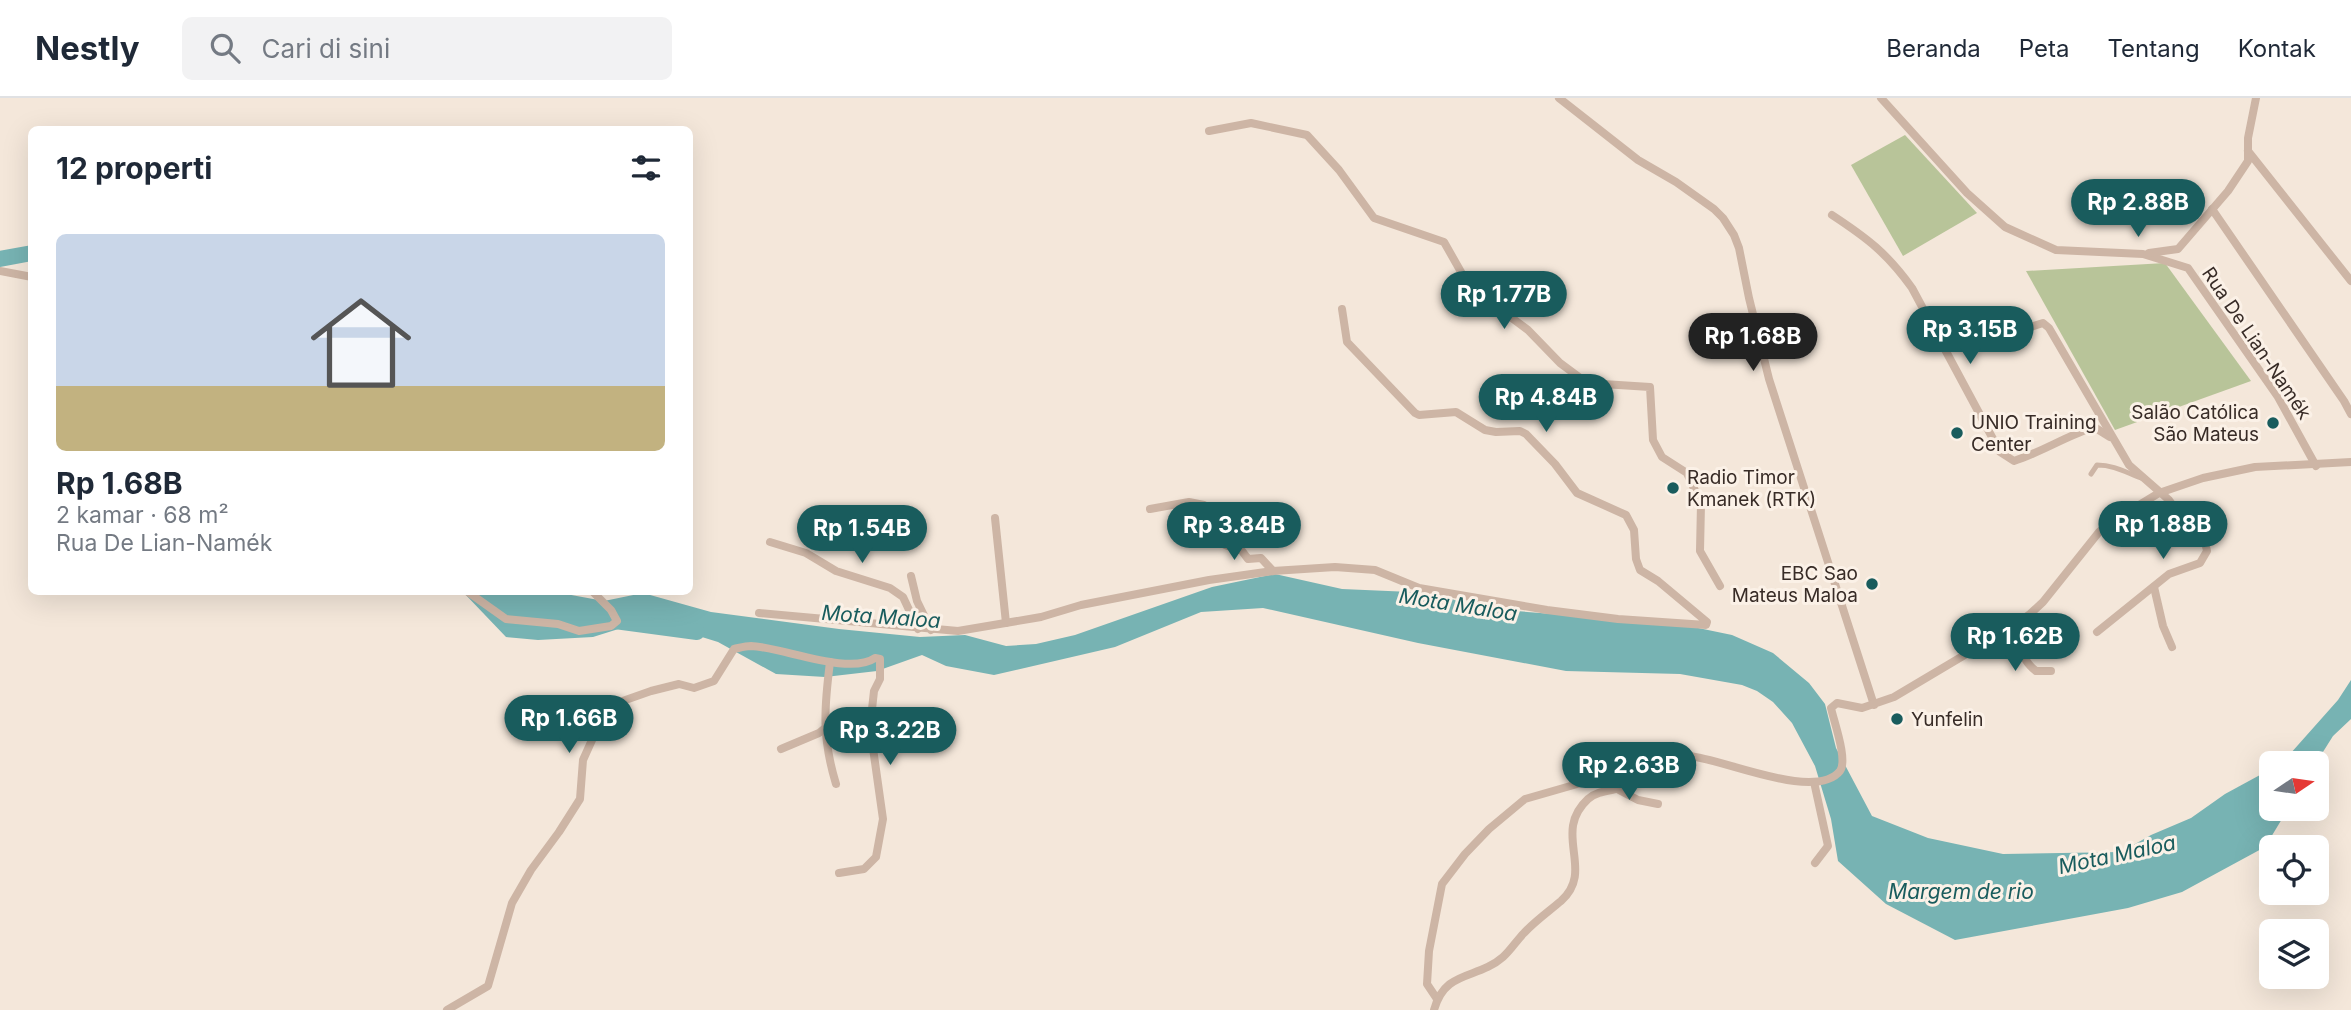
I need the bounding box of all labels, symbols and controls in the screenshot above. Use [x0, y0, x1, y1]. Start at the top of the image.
search box [182, 17, 672, 80]
text: Nestly [35, 28, 140, 68]
icon: search [206, 29, 244, 67]
text: Cari di sini [262, 33, 390, 64]
text: Beranda [1886, 34, 1981, 63]
text: Peta [2019, 34, 2069, 63]
text: Tentang [2107, 34, 2200, 63]
text: Kontak [2238, 34, 2316, 63]
icon: filters [627, 149, 665, 187]
text: 12 properti [56, 150, 212, 186]
pin: Rp 2.88B [2066, 180, 2210, 239]
text: Rp 2.88B [2087, 188, 2189, 216]
street label: Rua De Lian-Namék [2197, 263, 2316, 424]
pin: Rp 1.77B [1432, 272, 1576, 331]
icon: home [298, 280, 424, 406]
text: Rp 1.77B [1457, 280, 1551, 308]
pin: Rp 3.15B [1898, 306, 2042, 366]
pin: Rp 1.68B [1681, 314, 1825, 373]
text: Rp 3.15B [1923, 315, 2017, 343]
text: Rp 1.68B [1704, 322, 1802, 350]
pin: Rp 4.84B [1474, 374, 1618, 434]
text: Rp 4.84B [1495, 383, 1597, 411]
place label: Salão Católica São Mateus [2131, 401, 2259, 446]
place label: UNIO Training Center [1971, 411, 2097, 456]
marker: Salão Católica São Mateus [2265, 415, 2281, 431]
marker: UNIO Training Center [1949, 425, 1965, 441]
text: Rp 1.68B [56, 465, 183, 501]
place label: Radio Timor Kmanek (RTK) [1687, 466, 1816, 511]
marker: Radio Timor Kmanek (RTK) [1665, 480, 1681, 496]
text: 2 kamar · 68 m² [56, 501, 229, 529]
pin: Rp 1.88B [2091, 502, 2235, 561]
pin: Rp 3.84B [1162, 503, 1306, 562]
pin: Rp 1.54B [790, 505, 934, 565]
text: Rp 1.88B [2114, 510, 2212, 538]
text: Rp 3.84B [1183, 511, 1285, 539]
text: Rp 1.54B [813, 514, 911, 542]
text: Rua De Lian-Namék [56, 529, 272, 557]
place label: EBC Sao Mateus Maloa [1732, 562, 1858, 607]
marker: EBC Sao Mateus Maloa [1864, 576, 1880, 592]
water label: Mota Maloa [1397, 583, 1519, 626]
water label: Mota Maloa [821, 600, 942, 633]
pin: Rp 1.62B [1943, 614, 2087, 673]
text: Rp 1.62B [1967, 622, 2063, 650]
pin: Rp 1.66B [497, 696, 641, 755]
text: Rp 1.66B [520, 704, 618, 732]
pin: Rp 3.22B [818, 708, 962, 767]
place label: Yunfelin [1911, 708, 1984, 731]
marker: Yunfelin [1889, 711, 1905, 727]
text: Rp 3.22B [839, 716, 941, 744]
pin: Rp 2.63B [1557, 742, 1701, 802]
text: Rp 2.63B [1578, 751, 1680, 779]
north arrow [2259, 751, 2329, 821]
map controls [2259, 751, 2329, 989]
water label: Mota Maloa [2056, 830, 2178, 879]
button: locate [2259, 835, 2329, 905]
water label: Margem de rio [1888, 879, 2034, 904]
button: layers [2259, 919, 2329, 989]

